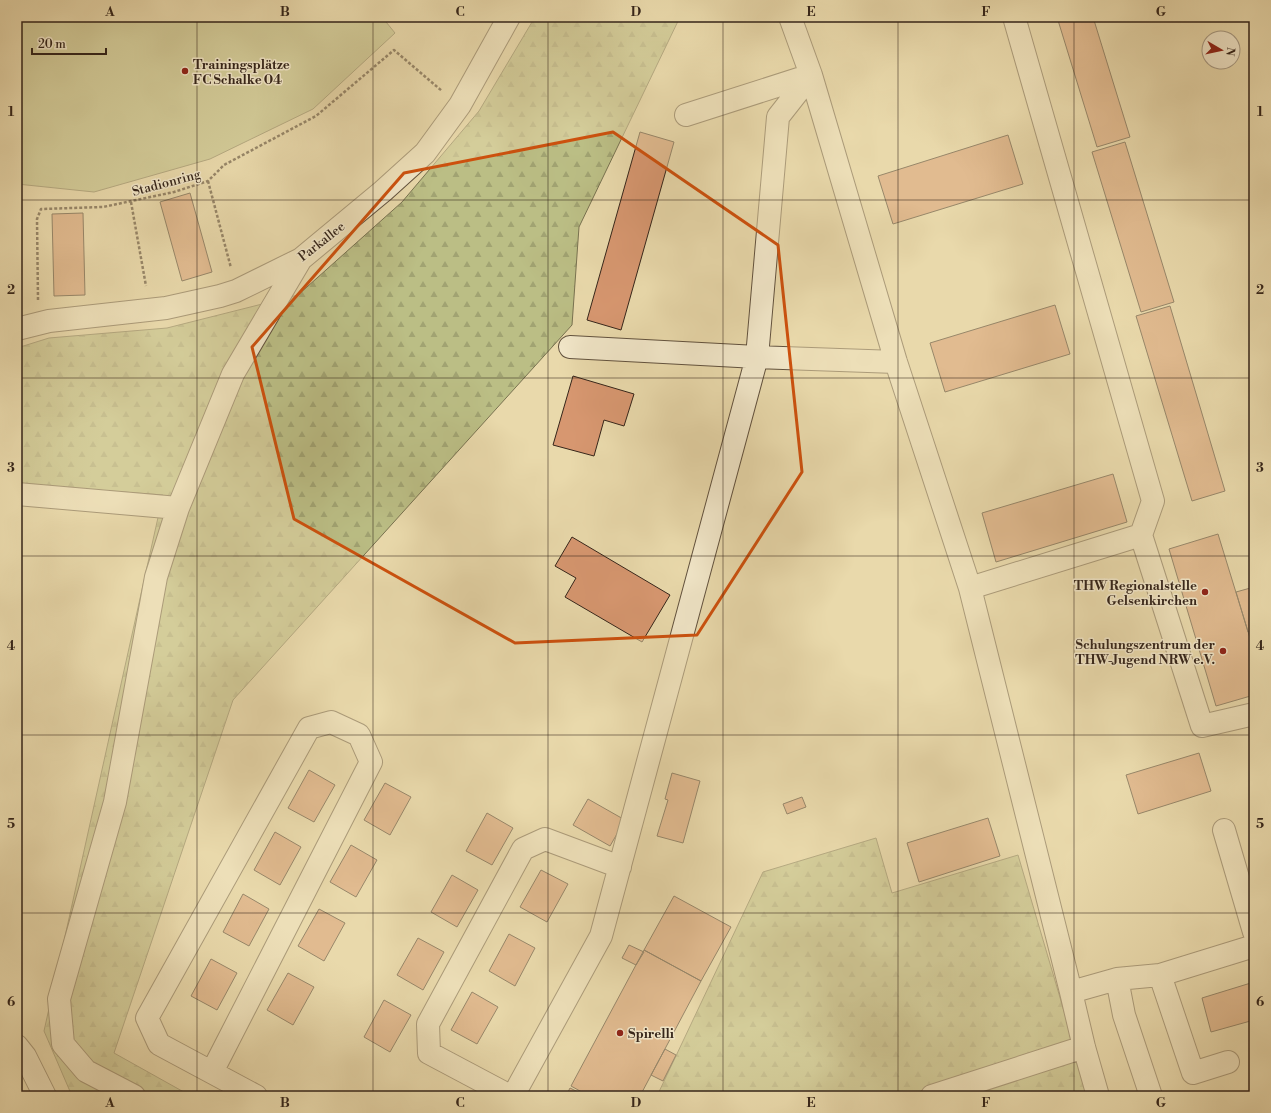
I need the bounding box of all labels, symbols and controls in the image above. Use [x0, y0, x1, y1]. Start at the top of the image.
text: A [104, 4, 115, 20]
text: B [280, 4, 290, 20]
text: C [455, 4, 465, 20]
text: D [631, 4, 641, 20]
text: E [806, 4, 816, 20]
text: F [981, 4, 991, 20]
text: G [1156, 4, 1167, 20]
scale bar [32, 30, 106, 56]
north arrow [1201, 30, 1241, 70]
text: 20 m [38, 37, 66, 52]
text: N [1222, 46, 1237, 57]
place label: Trainingsplätze FC Schalke 04 [193, 57, 290, 88]
marker: Trainingsplätze FC Schalke 04 [180, 66, 190, 76]
text: 1 [8, 104, 15, 120]
text: 1 [1257, 104, 1264, 120]
street label: Stadionring [130, 166, 202, 200]
street label: Parkallee [295, 218, 348, 265]
text: 2 [7, 282, 15, 298]
text: 2 [1256, 282, 1264, 298]
text: 3 [7, 460, 15, 476]
text: 3 [1256, 460, 1264, 476]
place label: THW Regionalstelle Gelsenkirchen [1074, 578, 1197, 609]
marker: THW Regionalstelle Gelsenkirchen [1200, 587, 1210, 597]
place label: Schulungszentrum der THW-Jugend NRW e.V. [1075, 637, 1215, 668]
text: 4 [7, 638, 16, 654]
text: 4 [1256, 638, 1265, 654]
marker: Schulungszentrum der THW-Jugend NRW e.V. [1218, 646, 1228, 656]
text: 5 [7, 816, 15, 832]
text: 5 [1256, 816, 1264, 832]
text: 6 [7, 994, 15, 1010]
text: 6 [1256, 994, 1264, 1010]
place label: Spirelli [628, 1026, 674, 1042]
marker: Spirelli [615, 1028, 625, 1038]
text: A [104, 1095, 115, 1111]
text: B [280, 1095, 290, 1111]
text: C [455, 1095, 465, 1111]
text: D [631, 1095, 641, 1111]
text: E [806, 1095, 816, 1111]
text: F [981, 1095, 991, 1111]
text: G [1156, 1095, 1167, 1111]

